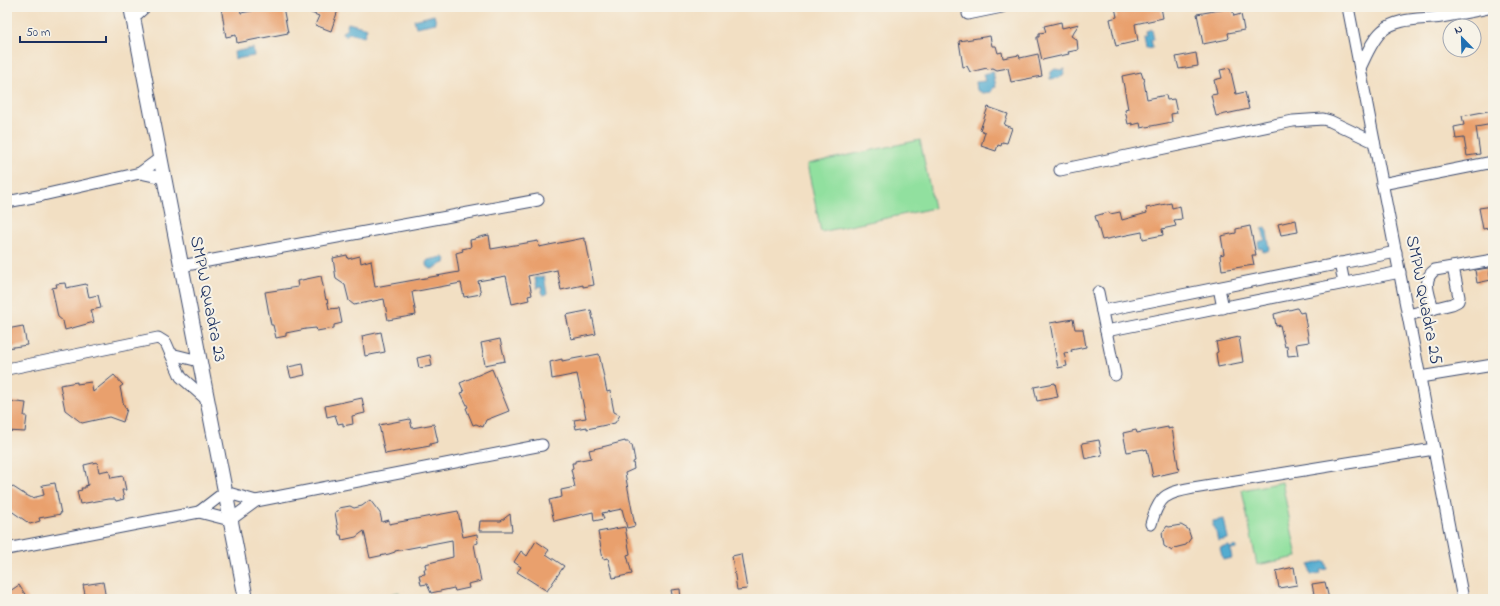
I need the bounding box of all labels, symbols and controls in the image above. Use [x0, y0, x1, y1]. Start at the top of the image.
scale bar [20, 18, 106, 44]
north arrow [1442, 18, 1482, 58]
text: N [1452, 21, 1465, 39]
text: 50 m [26, 24, 50, 42]
street label: SMPW Quadra 25 [1398, 233, 1448, 367]
street label: SMPW Quadra 23 [182, 234, 232, 364]

